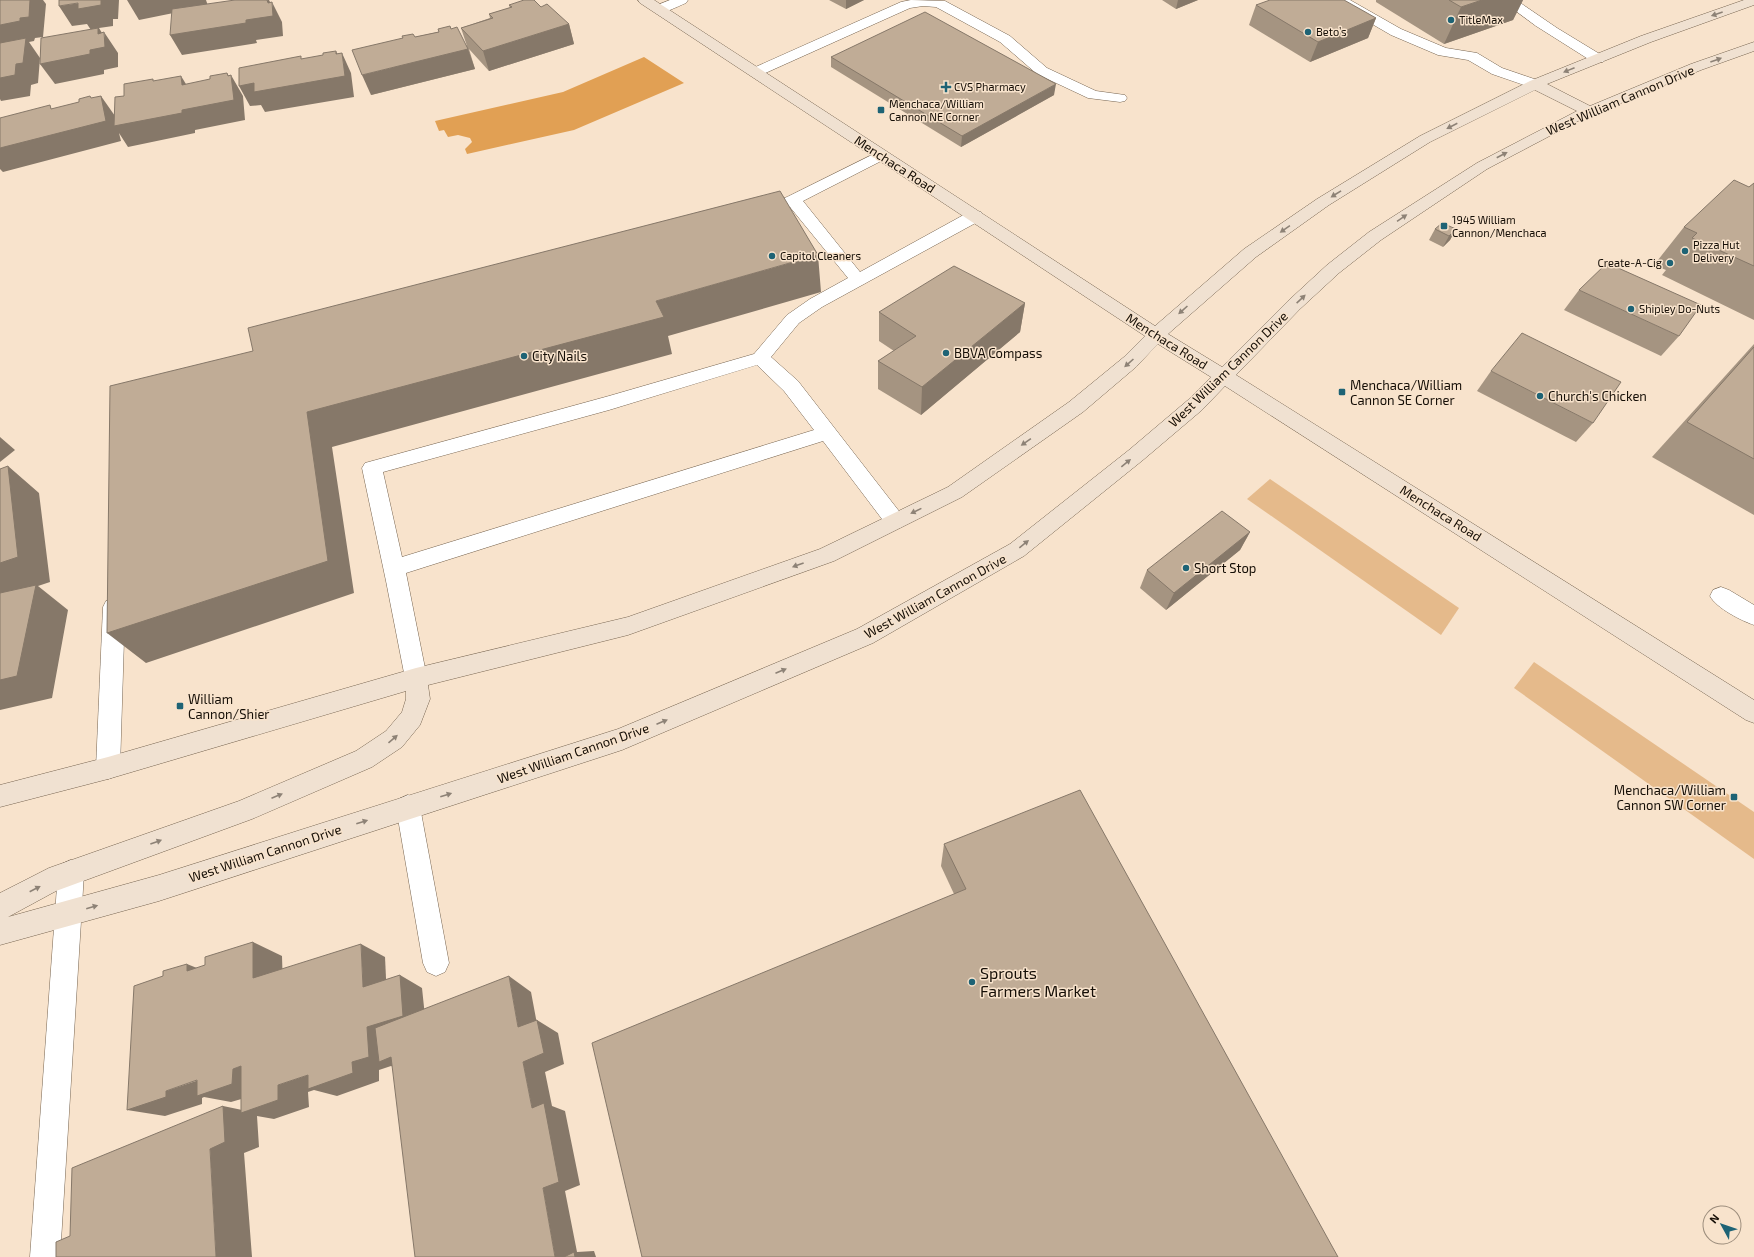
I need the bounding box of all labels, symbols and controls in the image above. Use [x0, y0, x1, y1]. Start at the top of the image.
one-way arrow [1711, 12, 1723, 18]
place label: TitleMax [1459, 13, 1503, 26]
marker: TitleMax [1446, 15, 1456, 25]
place label: Beto’s [1316, 25, 1347, 38]
marker: Beto’s [1303, 27, 1313, 37]
one-way arrow [1711, 56, 1723, 62]
street label: West William Cannon Drive [1543, 61, 1697, 139]
one-way arrow [1564, 67, 1575, 73]
place label: CVS Pharmacy [954, 80, 1026, 93]
marker: CVS Pharmacy [941, 82, 951, 92]
place label: Menchaca/William Cannon NE Corner [889, 97, 984, 123]
marker: Menchaca/William Cannon NE Corner [876, 105, 886, 115]
one-way arrow [1446, 122, 1458, 129]
street label: Menchaca Road [852, 132, 938, 196]
one-way arrow [1496, 152, 1508, 158]
one-way arrow [1331, 190, 1341, 198]
place label: 1945 William Cannon/Menchaca [1452, 213, 1547, 239]
one-way arrow [1397, 214, 1408, 222]
marker: 1945 William Cannon/Menchaca [1439, 221, 1449, 231]
one-way arrow [1279, 225, 1290, 233]
place label: Pizza Hut Delivery [1693, 238, 1740, 264]
marker: Pizza Hut Delivery [1680, 246, 1690, 256]
place label: Capitol Cleaners [780, 249, 861, 262]
marker: Capitol Cleaners [767, 251, 777, 261]
place label: Create-A-Cig [1598, 256, 1662, 269]
marker: Create-A-Cig [1665, 258, 1675, 268]
one-way arrow [1296, 294, 1306, 303]
place label: Shipley Do-Nuts [1639, 302, 1721, 315]
marker: Shipley Do-Nuts [1626, 304, 1636, 314]
one-way arrow [1179, 305, 1188, 314]
street label: West William Cannon Drive [1165, 308, 1291, 430]
street label: Menchaca Road [1123, 309, 1211, 373]
place label: BBVA Compass [954, 345, 1042, 361]
place label: City Nails [532, 348, 587, 364]
marker: BBVA Compass [941, 348, 951, 358]
marker: City Nails [519, 351, 529, 361]
one-way arrow [1124, 358, 1134, 368]
place label: Menchaca/William Cannon SE Corner [1350, 377, 1462, 408]
marker: Menchaca/William Cannon SE Corner [1337, 387, 1347, 397]
place label: Church's Chicken [1548, 388, 1647, 404]
marker: Church's Chicken [1535, 391, 1545, 401]
one-way arrow [1021, 438, 1031, 446]
one-way arrow [1121, 459, 1131, 467]
street label: Menchaca Road [1397, 481, 1485, 545]
one-way arrow [910, 508, 922, 514]
one-way arrow [1019, 540, 1030, 548]
street label: West William Cannon Drive [861, 550, 1009, 642]
place label: Short Stop [1194, 560, 1256, 576]
one-way arrow [792, 563, 804, 569]
marker: Short Stop [1181, 563, 1191, 573]
one-way arrow [776, 668, 788, 674]
place label: William Cannon/Shier [188, 691, 270, 722]
marker: William Cannon/Shier [175, 701, 185, 711]
street label: West William Cannon Drive [495, 719, 651, 787]
one-way arrow [656, 719, 668, 725]
one-way arrow [388, 734, 398, 743]
place label: Menchaca/William Cannon SW Corner [1614, 782, 1726, 813]
one-way arrow [440, 792, 452, 798]
marker: Menchaca/William Cannon SW Corner [1729, 792, 1739, 802]
one-way arrow [272, 793, 283, 799]
one-way arrow [357, 819, 369, 825]
street label: West William Cannon Drive [187, 821, 343, 885]
one-way arrow [150, 839, 162, 845]
one-way arrow [29, 885, 40, 892]
one-way arrow [86, 904, 98, 910]
place label: Sprouts Farmers Market [980, 963, 1096, 1000]
marker: Sprouts Farmers Market [967, 977, 977, 987]
north arrow [1702, 1205, 1742, 1245]
text: N [1706, 1211, 1722, 1225]

